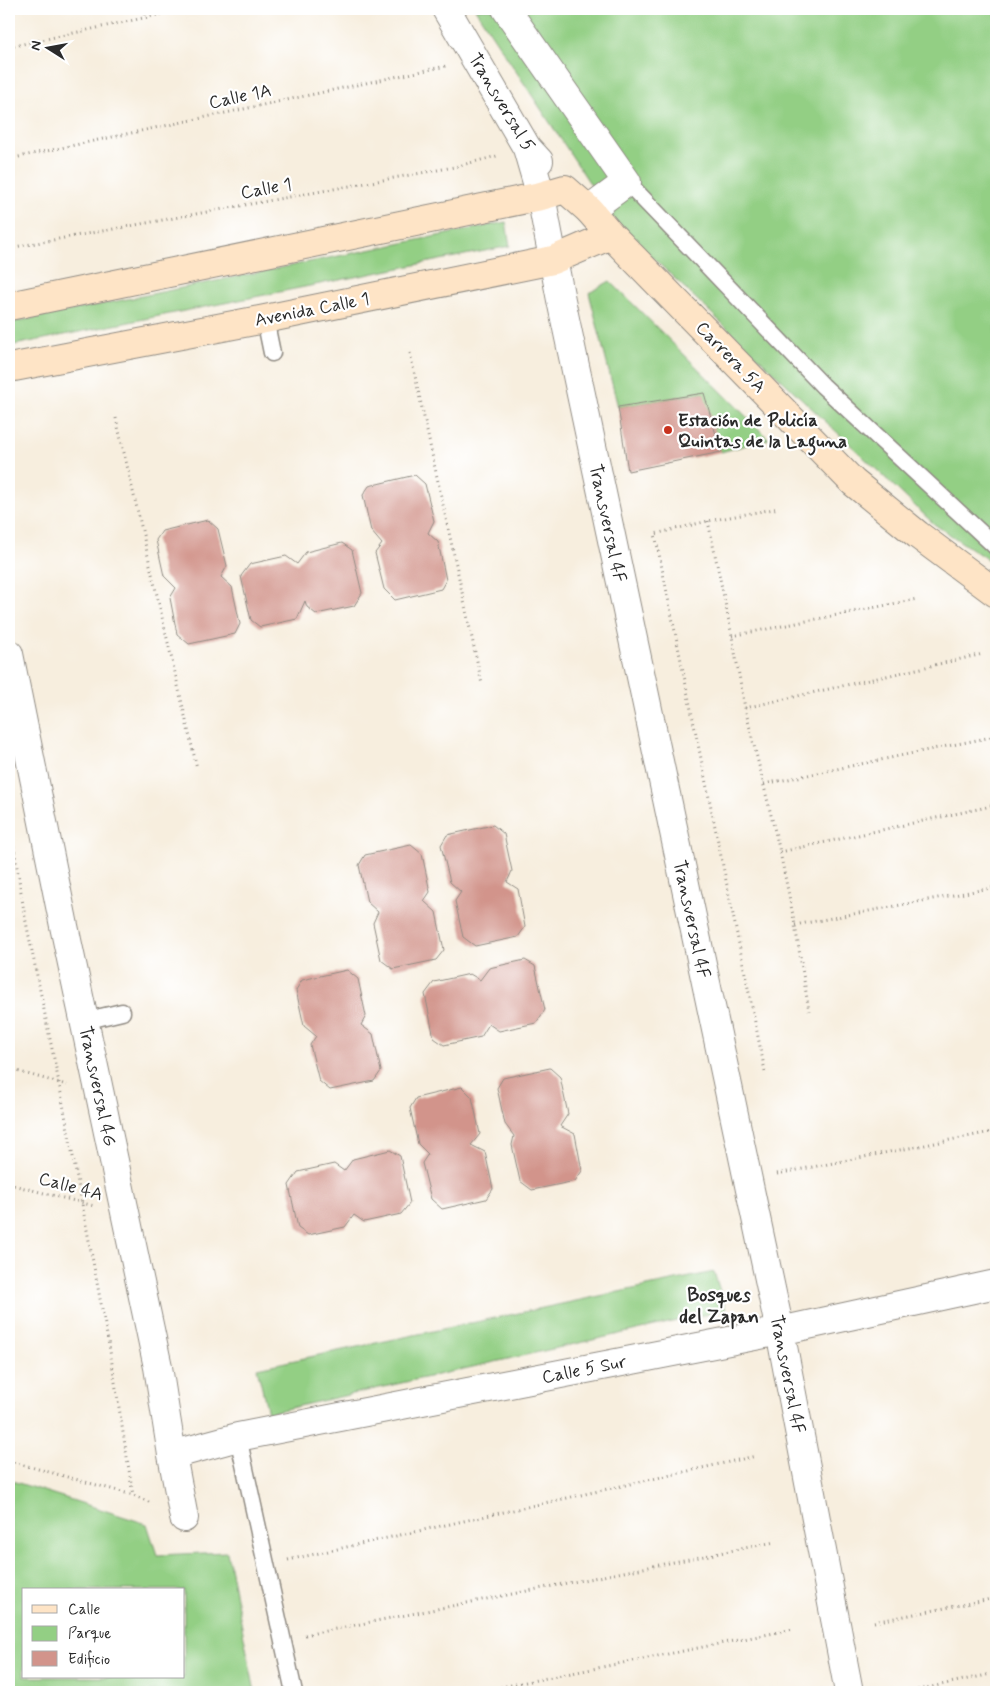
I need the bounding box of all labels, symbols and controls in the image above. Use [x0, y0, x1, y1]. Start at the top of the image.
north arrow [22, 22, 72, 72]
text: N [26, 39, 46, 52]
street label: Transversal 5 [462, 49, 540, 156]
street label: Calle 1A [207, 79, 274, 115]
street label: Calle 1 [239, 173, 294, 205]
street label: Avenida Calle 1 [253, 287, 372, 333]
street label: Carrera 5A [690, 317, 771, 399]
place label: Estación de Policía Quintas de la Laguna [678, 409, 847, 456]
marker: Estación de Policía Quintas de la Laguna [662, 424, 674, 436]
street label: Transversal 4F [583, 462, 631, 584]
street label: Transversal 4F [667, 858, 715, 980]
street label: Transversal 4G [73, 1024, 122, 1149]
street label: Calle 4A [36, 1167, 106, 1207]
district label: Bosques del Zapan [679, 1283, 759, 1330]
street label: Transversal 4F [764, 1313, 810, 1435]
street label: Calle 5 Sur [540, 1350, 629, 1390]
legend [22, 1588, 185, 1678]
text: Calle [68, 1600, 100, 1620]
text: Parque [68, 1624, 111, 1644]
text: Edificio [68, 1650, 110, 1670]

